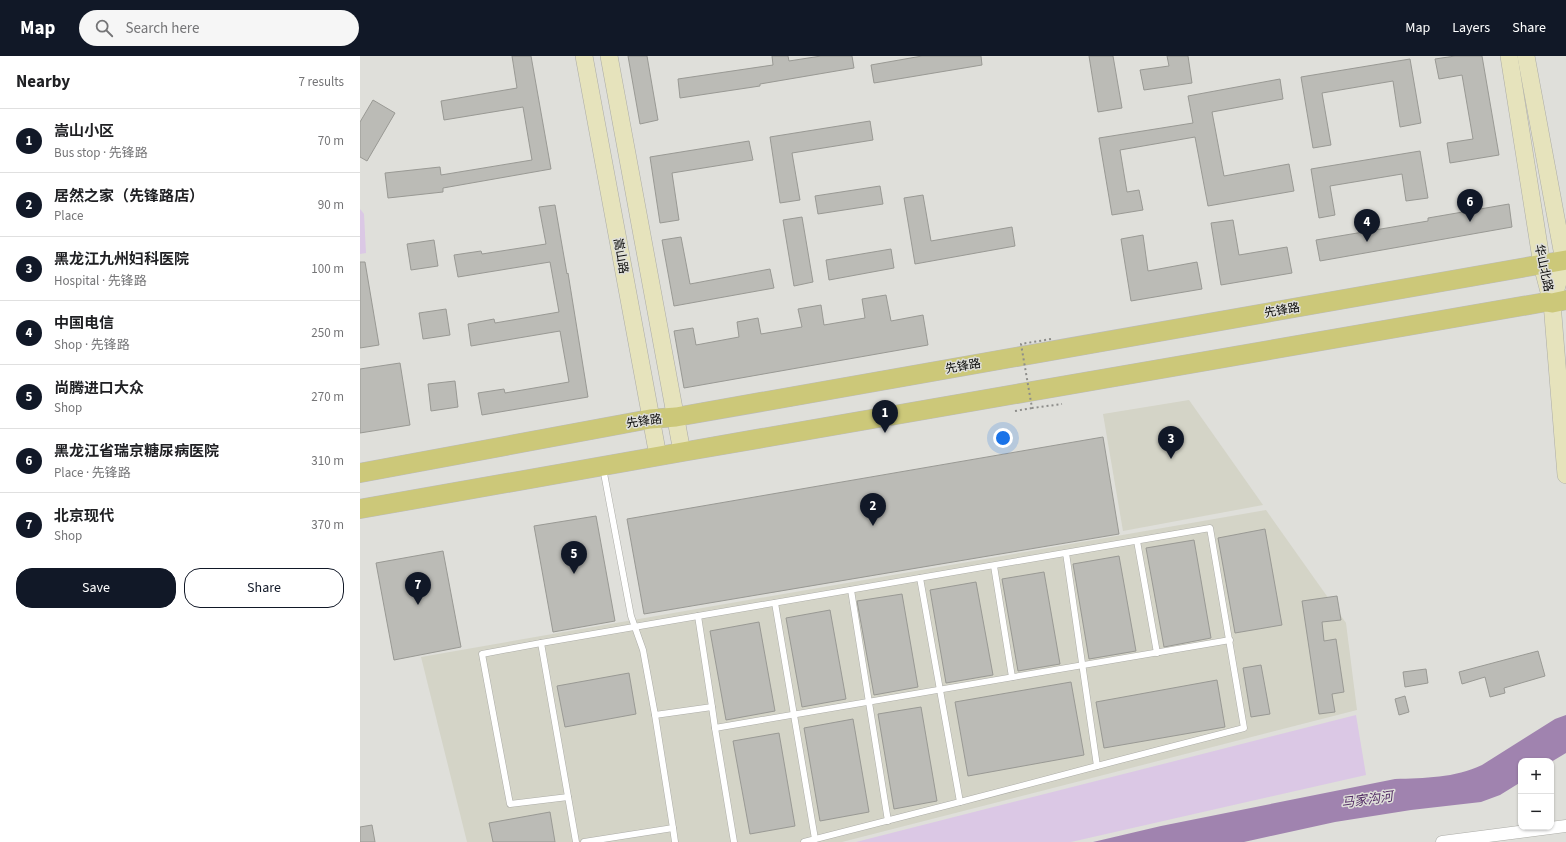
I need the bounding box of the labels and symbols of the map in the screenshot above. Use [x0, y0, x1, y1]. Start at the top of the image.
pin: 6 [1457, 189, 1483, 222]
pin: 4 [1354, 209, 1380, 242]
street label: 嵩山路 [609, 237, 632, 275]
street label: 华山北路 [1530, 243, 1557, 293]
street label: 先锋路 [1263, 299, 1301, 322]
street label: 先锋路 [944, 355, 982, 378]
pin: 1 [872, 400, 898, 433]
street label: 先锋路 [625, 411, 663, 432]
pin: 3 [1158, 426, 1184, 459]
your location [993, 428, 1013, 448]
pin: 2 [860, 493, 886, 526]
pin: 5 [561, 541, 587, 574]
pin: 7 [405, 572, 431, 605]
water label: 马家沟河 [1340, 787, 1397, 813]

